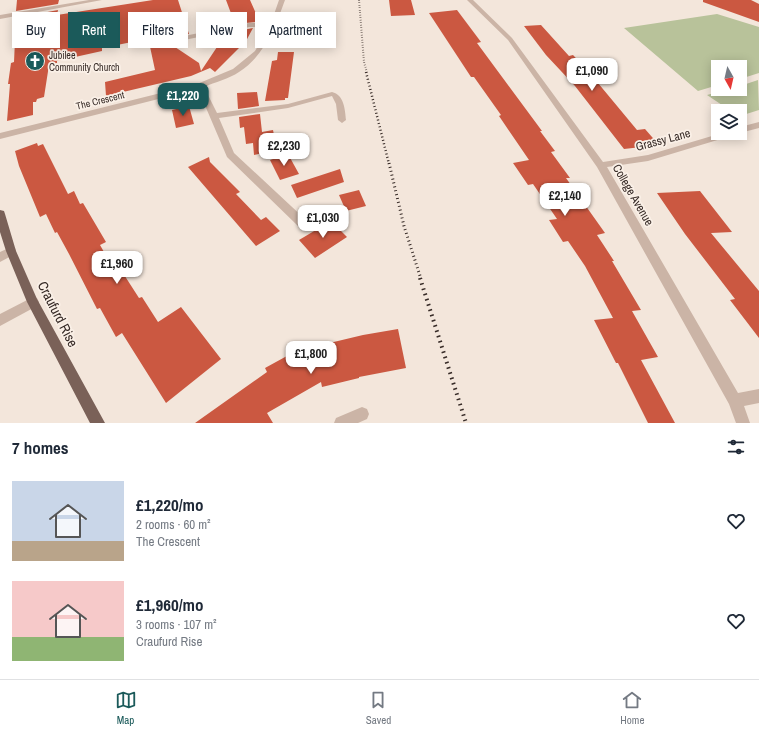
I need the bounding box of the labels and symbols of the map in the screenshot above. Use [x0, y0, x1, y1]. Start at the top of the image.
place label: Jubilee Community Church [49, 49, 120, 74]
church icon: Jubilee Community Church [24, 50, 46, 72]
pin: £1,090 [559, 58, 625, 92]
north arrow [711, 60, 747, 96]
pin: £1,220 [150, 83, 216, 117]
street label: The Crescent [75, 88, 126, 113]
street label: Grassy Lane [634, 125, 692, 155]
pin: £2,230 [251, 133, 317, 167]
street label: College Avenue [609, 161, 657, 229]
pin: £2,140 [532, 183, 598, 217]
pin: £1,030 [290, 205, 356, 239]
pin: £1,960 [84, 251, 150, 285]
street label: Craufurd Rise [34, 278, 82, 350]
pin: £1,800 [278, 341, 344, 375]

